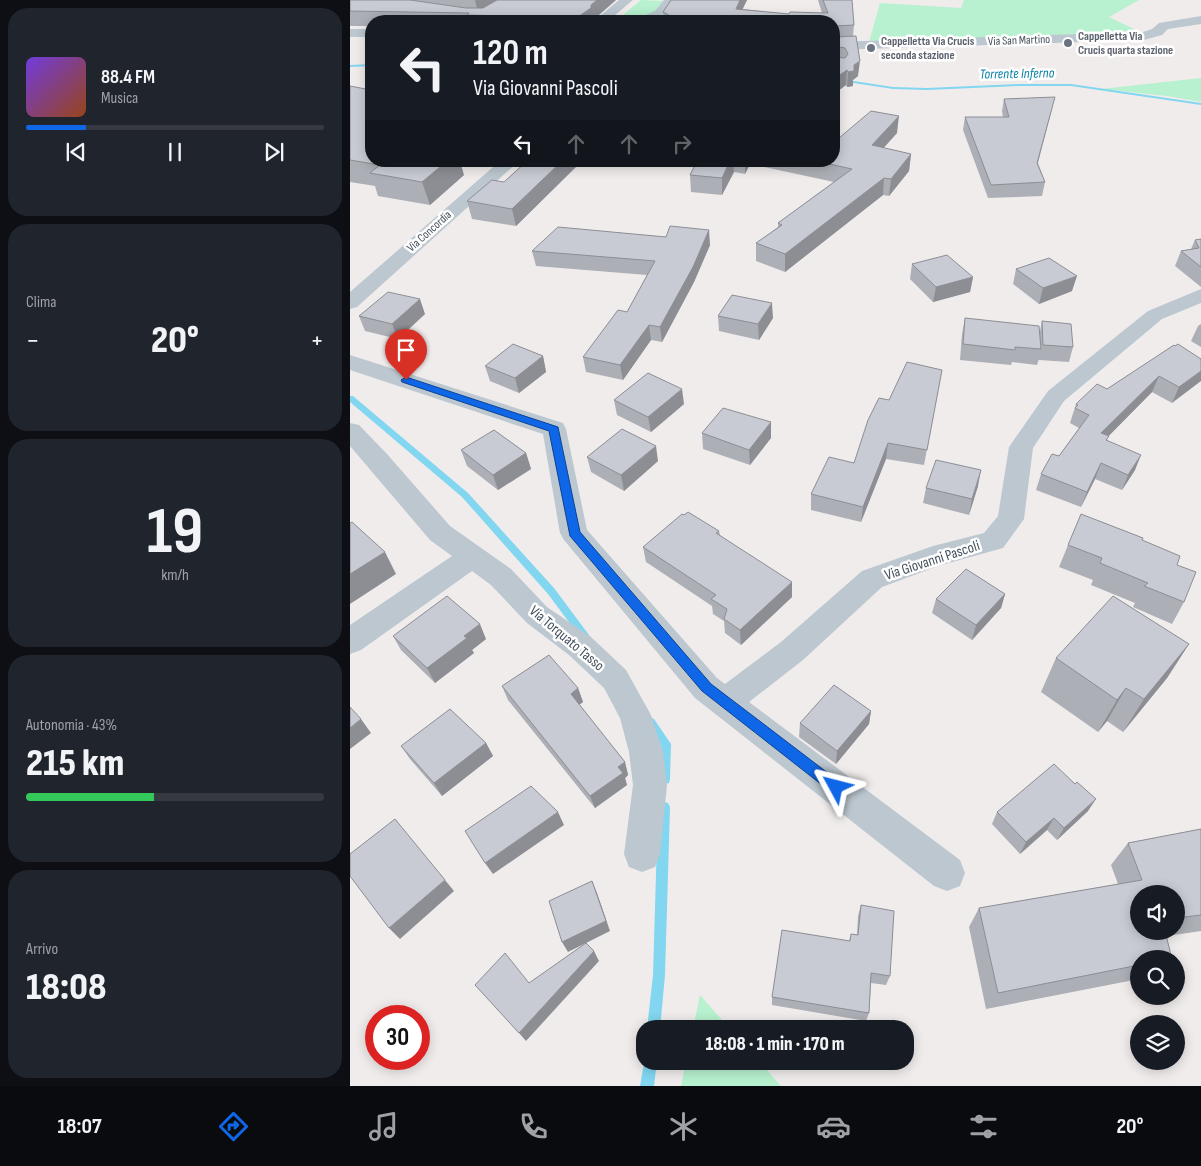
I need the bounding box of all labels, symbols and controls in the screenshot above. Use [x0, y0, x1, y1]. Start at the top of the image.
place label: Cappelletta Via Crucis quarta stazione [1078, 29, 1173, 58]
text: 120 m [473, 32, 548, 75]
street label: Via San Martino [988, 32, 1050, 49]
place label: Cappelletta Via Crucis seconda stazione [881, 34, 975, 63]
icon: left [390, 35, 455, 100]
marker: Cappelletta Via Crucis quarta stazione [1062, 37, 1074, 49]
marker: Cappelletta Via Crucis seconda stazione [865, 42, 877, 54]
water label: Torrente Inferno [980, 64, 1055, 83]
text: 88.4 FM [101, 66, 155, 89]
text: Via Giovanni Pascoli [473, 75, 618, 102]
text: Musica [101, 89, 138, 108]
icon: left [509, 130, 537, 158]
icon: ahead [562, 130, 590, 158]
icon: ahead [615, 130, 643, 158]
icon: right [668, 130, 696, 158]
icon: previous [62, 138, 90, 166]
icon: pause [161, 138, 189, 166]
icon: next [260, 138, 288, 166]
street label: Via Concordia [404, 207, 455, 255]
text: Clima [26, 293, 56, 312]
text: 20° [151, 318, 199, 363]
text: − [26, 324, 40, 357]
text: + [310, 324, 324, 357]
pin [385, 329, 427, 380]
icon: arrive [392, 336, 420, 364]
text: 19 [147, 494, 203, 572]
street label: Via Giovanni Pascoli [882, 536, 982, 585]
text: km/h [161, 566, 189, 585]
street label: Via Torquato Tasso [525, 601, 608, 675]
text: Autonomia · 43% [26, 716, 117, 735]
text: 215 km [26, 741, 124, 786]
position arrow [809, 760, 861, 812]
map controls [1130, 885, 1185, 1070]
button: sound [1130, 885, 1185, 940]
text: Arrivo [26, 940, 58, 959]
button: search [1130, 950, 1185, 1005]
text: 18:08 [26, 965, 106, 1010]
speed limit sign: 30 [365, 1005, 430, 1070]
button: layers [1130, 1015, 1185, 1070]
text: 18:08 · 1 min · 170 m [706, 1033, 844, 1056]
icon: directions [216, 1109, 251, 1144]
icon: music [366, 1109, 401, 1144]
icon: phone [516, 1109, 551, 1144]
icon: climate [666, 1109, 701, 1144]
icon: car [816, 1109, 851, 1144]
icon: filters [966, 1109, 1001, 1144]
text: 18:07 [58, 1113, 101, 1140]
text: 20° [1116, 1113, 1143, 1140]

